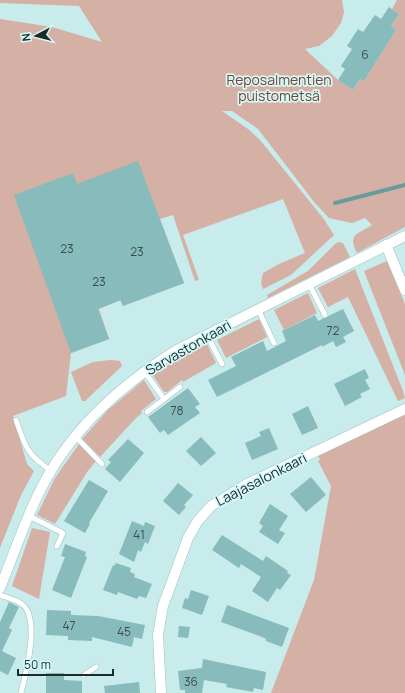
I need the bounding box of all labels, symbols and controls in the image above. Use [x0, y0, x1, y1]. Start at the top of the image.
north arrow [16, 16, 56, 56]
text: N [18, 32, 34, 42]
house number: 6 [361, 46, 369, 63]
park label: Reposalmentien puistometsä [227, 70, 331, 105]
house number: 23 [60, 240, 74, 257]
house number: 23 [130, 243, 144, 260]
house number: 23 [92, 273, 106, 290]
street label: Sarvastonkaari [142, 315, 234, 379]
house number: 72 [327, 322, 340, 339]
house number: 78 [171, 402, 184, 419]
street label: Laajasalonkaari [212, 448, 310, 510]
house number: 41 [133, 526, 145, 543]
house number: 47 [62, 617, 76, 634]
house number: 45 [117, 623, 131, 640]
scale bar [18, 651, 113, 677]
text: 50 m [24, 656, 51, 673]
house number: 36 [184, 673, 198, 690]

